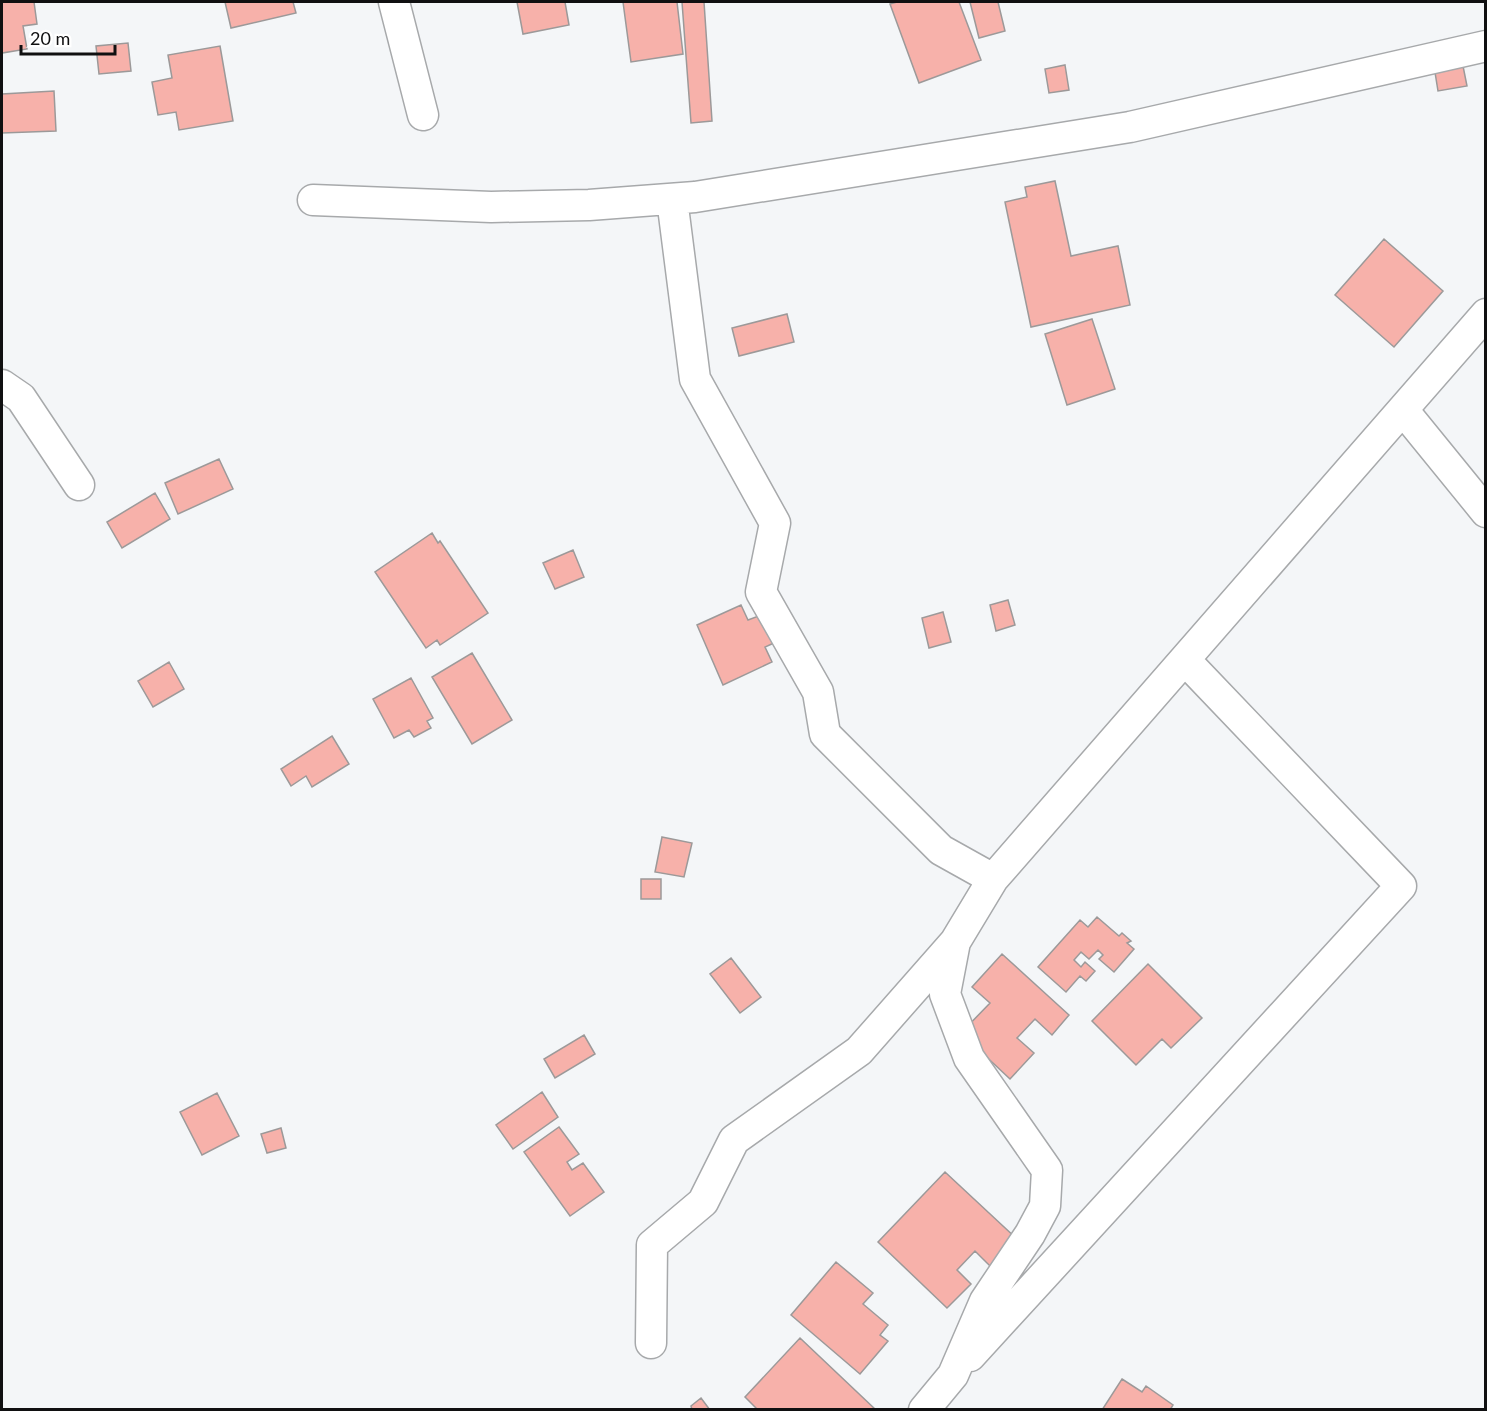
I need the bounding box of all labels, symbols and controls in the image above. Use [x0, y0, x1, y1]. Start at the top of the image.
scale bar [21, 18, 116, 56]
text: 20 m [30, 27, 70, 49]

